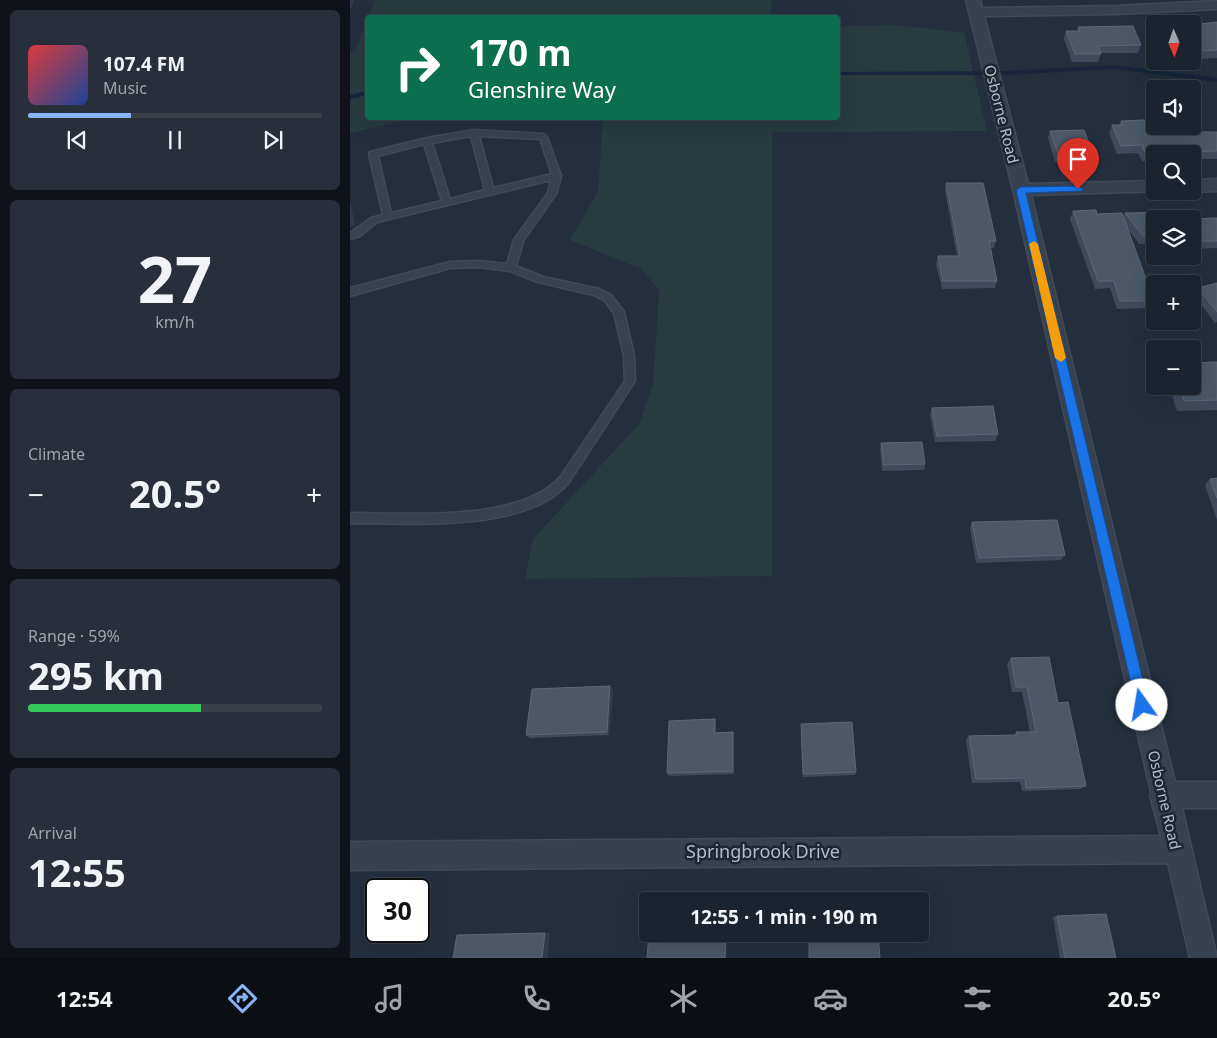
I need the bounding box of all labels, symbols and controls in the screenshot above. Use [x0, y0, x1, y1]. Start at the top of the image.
north arrow [1146, 15, 1201, 70]
map controls [1146, 15, 1201, 395]
text: 170 m [468, 29, 571, 76]
icon: right [385, 35, 450, 100]
text: 107.4 FM [103, 51, 185, 77]
street label: Osborne Road [980, 63, 1024, 165]
text: Glenshire Way [468, 74, 616, 104]
text: Music [103, 77, 147, 99]
button: sound [1146, 80, 1201, 135]
icon: previous [63, 126, 91, 154]
icon: pause [161, 126, 189, 154]
icon: next [259, 126, 287, 154]
pin [1057, 138, 1099, 189]
icon: arrive [1064, 145, 1092, 173]
button: search [1146, 145, 1201, 200]
button: layers [1146, 210, 1201, 265]
text: 27 [138, 234, 212, 322]
button: + [1146, 275, 1201, 330]
text: km/h [155, 311, 195, 333]
button: − [1146, 340, 1201, 395]
text: Climate [28, 443, 85, 465]
text: 20.5° [129, 467, 221, 519]
text: − [28, 475, 44, 513]
text: + [306, 475, 322, 513]
text: Range · 59% [28, 625, 120, 647]
text: 295 km [28, 649, 164, 701]
position arrow [1115, 678, 1167, 730]
street label: Osborne Road [1144, 749, 1186, 851]
text: Arrival [28, 822, 77, 844]
street label: Springbrook Drive [686, 839, 840, 863]
text: 12:55 [28, 846, 126, 898]
speed limit sign: 30 [365, 878, 430, 943]
text: 12:55 · 1 min · 190 m [690, 904, 878, 930]
icon: directions [225, 981, 260, 1016]
icon: music [372, 981, 407, 1016]
icon: phone [519, 981, 554, 1016]
icon: climate [666, 981, 701, 1016]
icon: car [813, 981, 848, 1016]
icon: filters [960, 981, 995, 1016]
text: 12:54 [56, 983, 113, 1013]
text: 20.5° [1108, 983, 1161, 1013]

